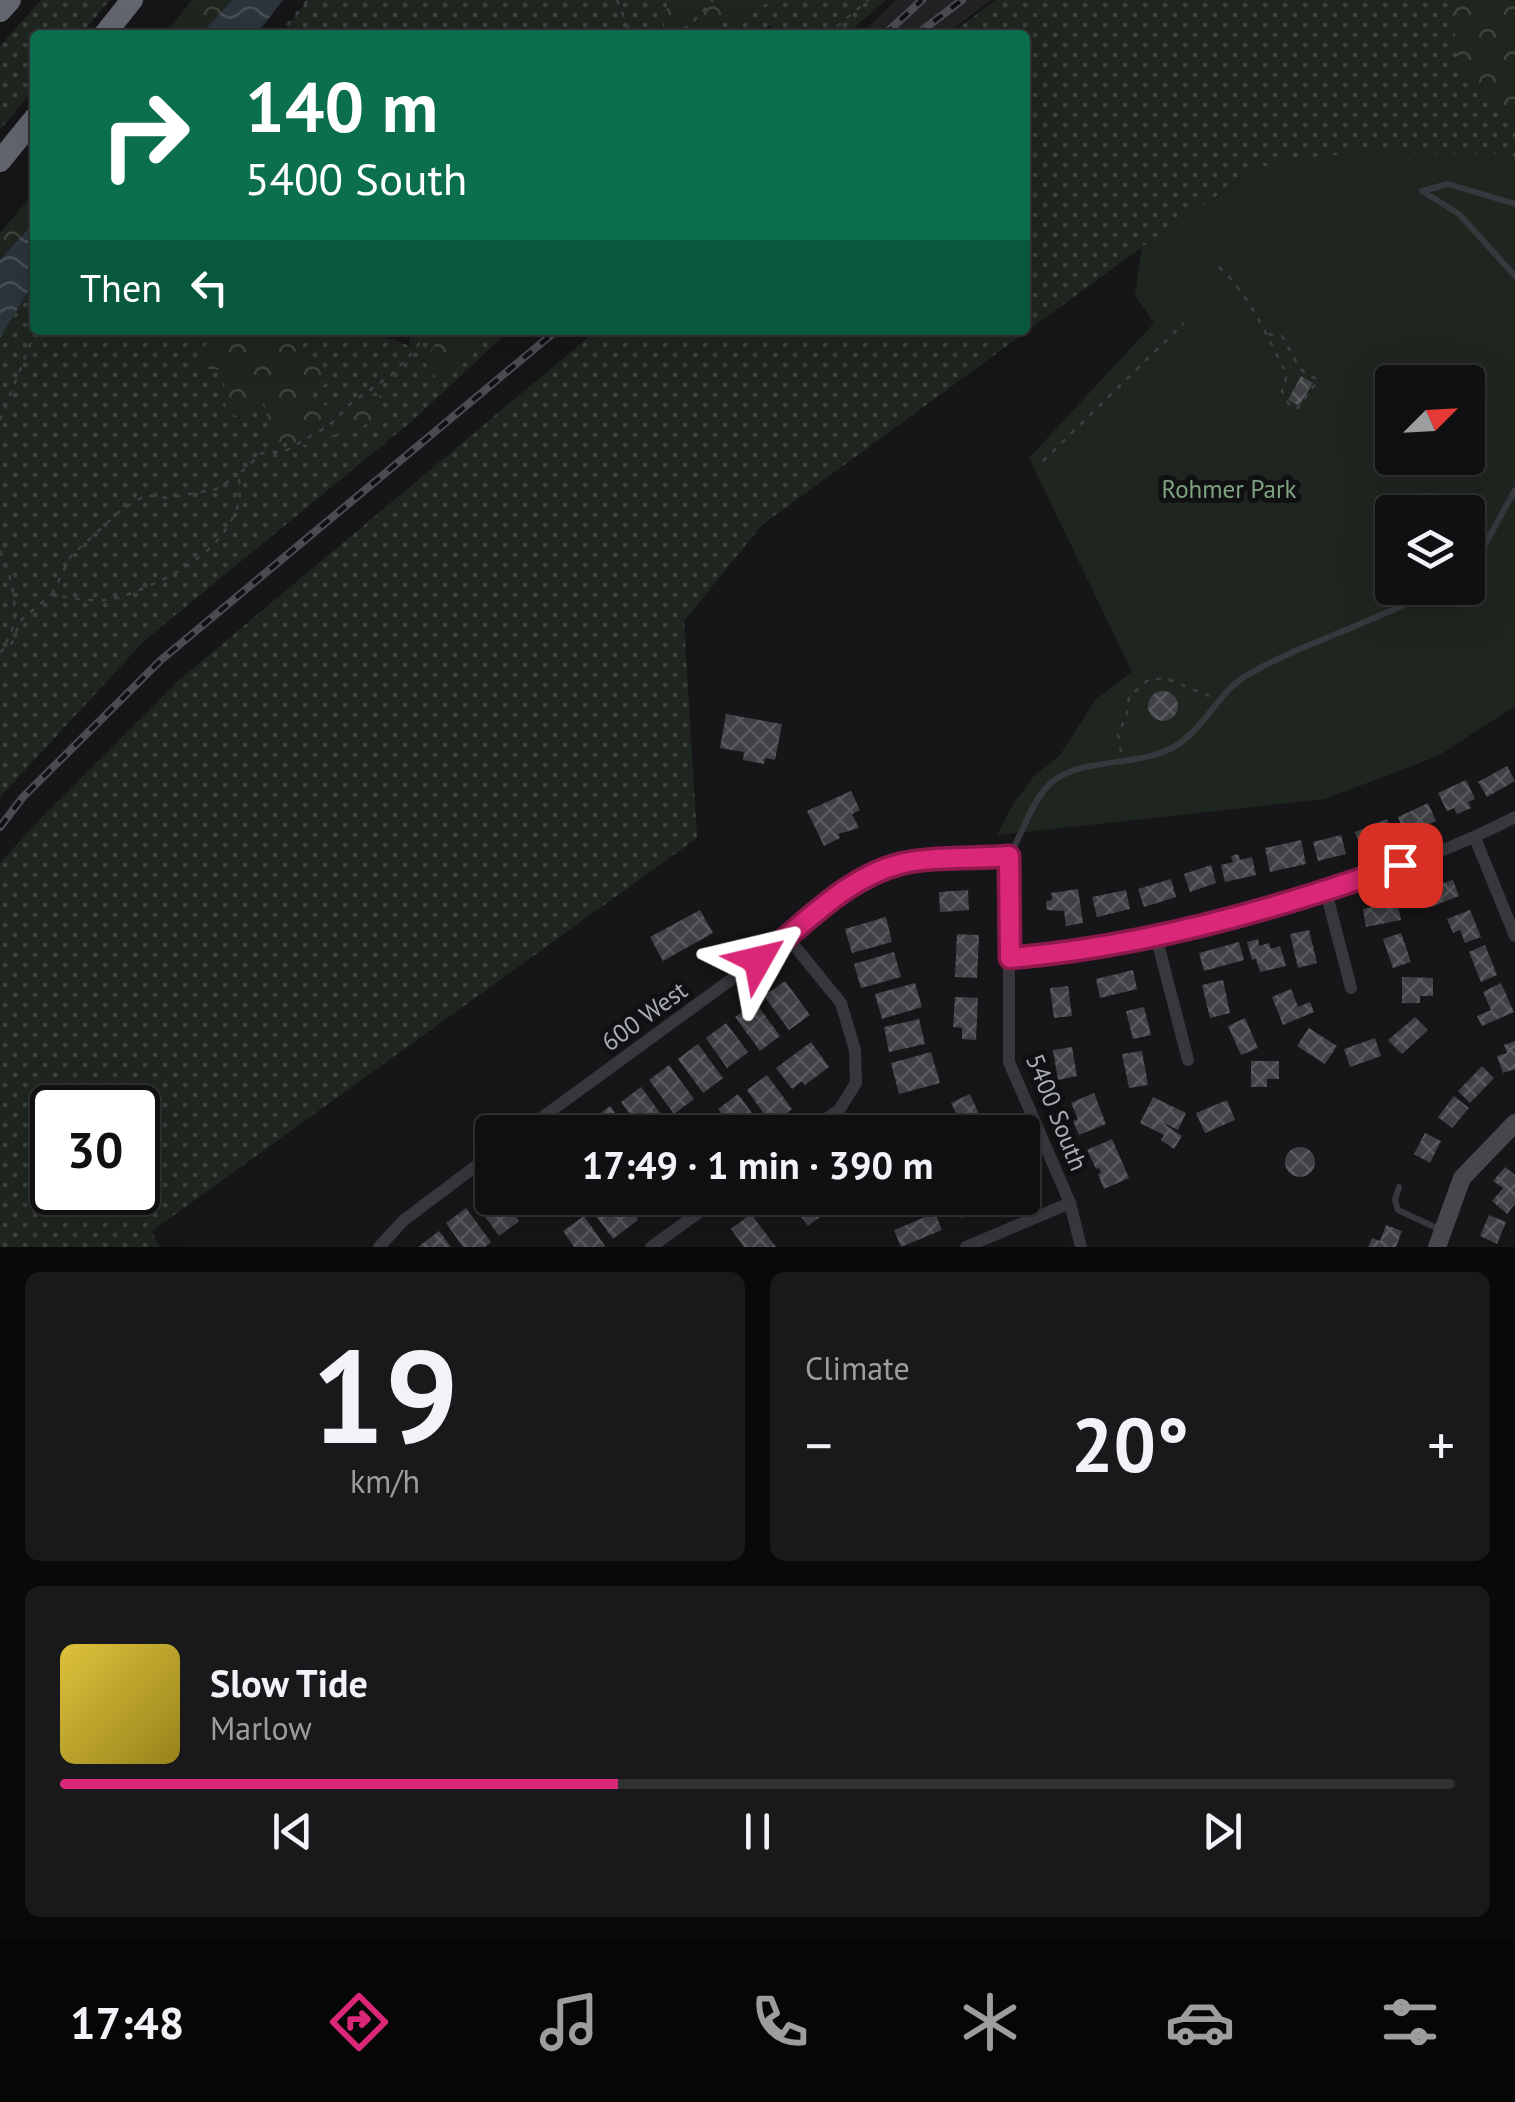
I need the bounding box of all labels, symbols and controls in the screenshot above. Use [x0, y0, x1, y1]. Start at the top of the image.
text: 140 m [245, 61, 438, 151]
icon: right [80, 70, 210, 200]
text: 5400 South [245, 149, 467, 207]
icon: left [182, 260, 237, 315]
text: Then [80, 263, 162, 312]
north arrow [1375, 365, 1485, 475]
map controls [1375, 365, 1485, 605]
park label: Rohmer Park [1162, 473, 1296, 505]
button: layers [1375, 495, 1485, 605]
pin [1358, 823, 1443, 908]
icon: arrive [1373, 838, 1428, 893]
position arrow [706, 908, 810, 1012]
street label: 600 West [595, 974, 694, 1058]
street label: 5400 South [1019, 1049, 1095, 1175]
speed limit sign: 30 [30, 1085, 160, 1215]
text: 17:49 · 1 min · 390 m [582, 1140, 933, 1189]
text: 19 [311, 1311, 459, 1479]
text: Climate [805, 1347, 910, 1389]
text: 20° [1071, 1396, 1189, 1493]
text: − [805, 1409, 833, 1480]
text: + [1427, 1409, 1455, 1480]
text: km/h [350, 1460, 420, 1502]
text: Slow Tide [210, 1658, 368, 1707]
text: Marlow [210, 1707, 312, 1749]
icon: previous [265, 1804, 320, 1859]
icon: pause [730, 1804, 785, 1859]
icon: next [1195, 1804, 1250, 1859]
icon: directions [324, 1987, 394, 2057]
icon: music [534, 1987, 604, 2057]
icon: phone [745, 1987, 815, 2057]
icon: climate [955, 1987, 1025, 2057]
icon: car [1165, 1987, 1235, 2057]
icon: filters [1375, 1987, 1445, 2057]
text: 17:48 [70, 1993, 184, 2051]

